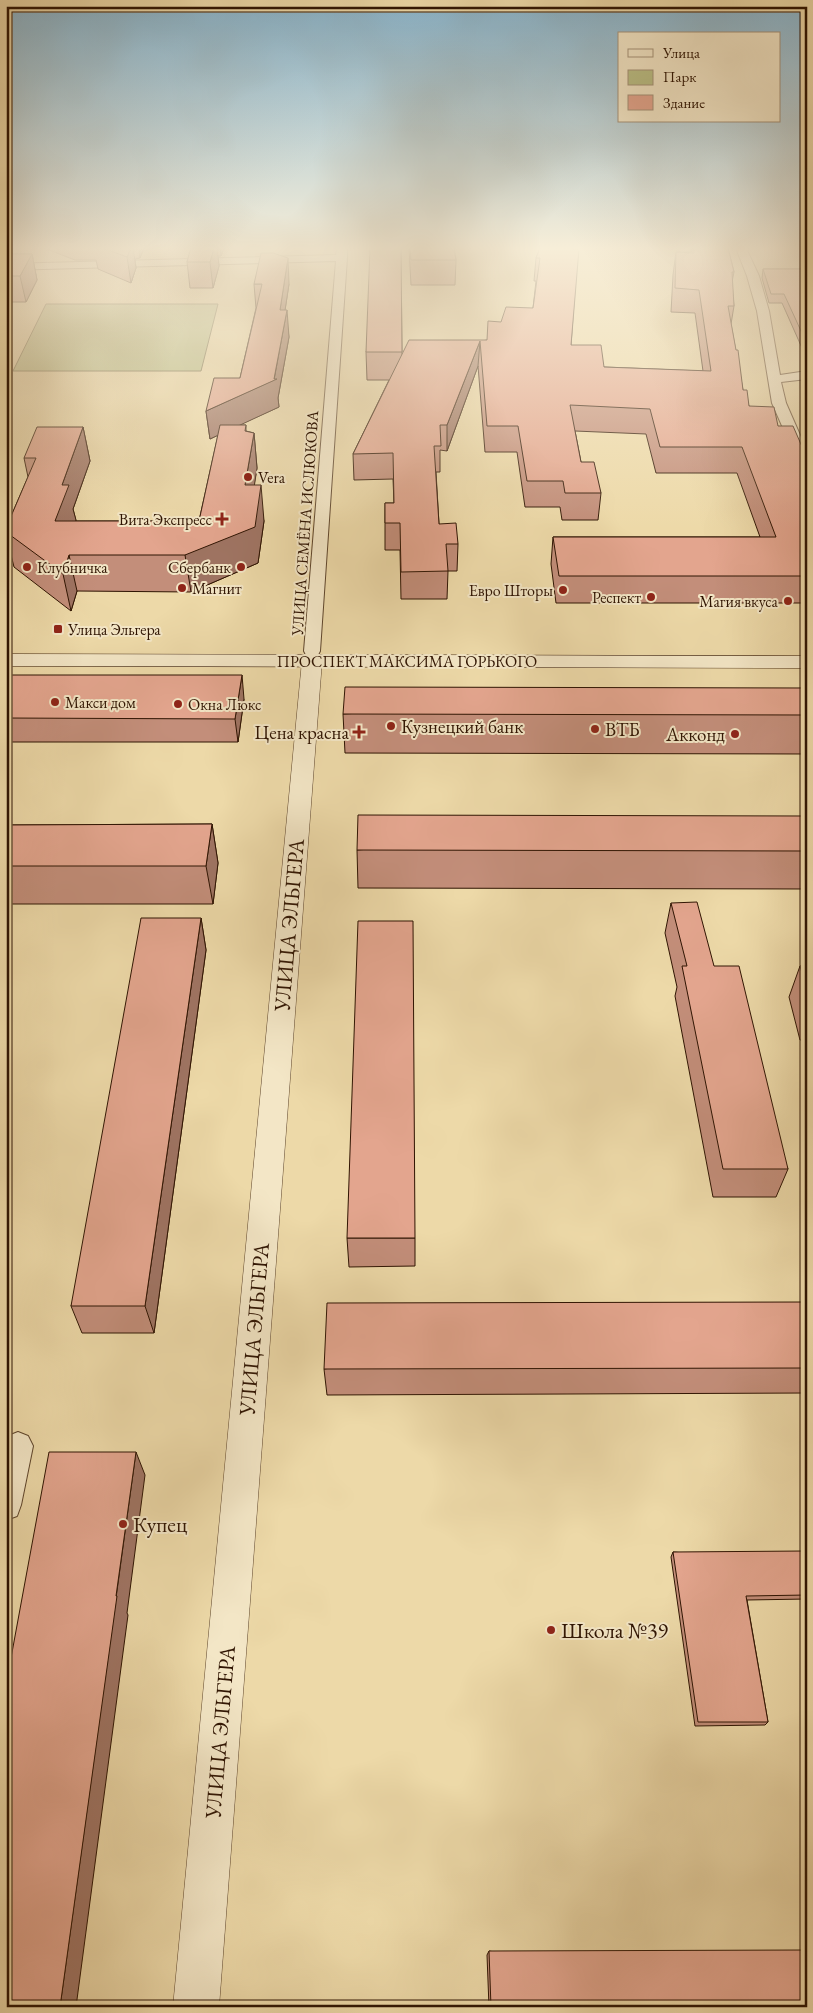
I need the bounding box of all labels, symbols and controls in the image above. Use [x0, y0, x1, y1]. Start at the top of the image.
legend [618, 32, 780, 122]
text: Улица [662, 43, 700, 62]
text: Парк [663, 67, 696, 86]
text: Здание [663, 93, 705, 112]
street label: УЛИЦА СЕМЁНА ИСЛЮКОВА [287, 409, 323, 637]
place label: Vera [258, 467, 286, 488]
marker: Vera [242, 471, 254, 483]
place label: Вита Экспресс [119, 509, 212, 530]
marker: Вита Экспресс [216, 513, 228, 525]
place label: Клубничка [37, 557, 108, 578]
place label: Сбербанк [168, 557, 231, 578]
marker: Клубничка [21, 561, 33, 573]
marker: Сбербанк [235, 561, 247, 573]
place label: Магнит [192, 578, 242, 599]
place label: Евро Шторы [469, 580, 553, 601]
marker: Магнит [176, 582, 188, 594]
marker: Евро Шторы [557, 584, 569, 596]
place label: Респект [592, 587, 641, 608]
marker: Респект [645, 591, 657, 603]
place label: Магия вкуса [699, 591, 779, 612]
marker: Магия вкуса [782, 595, 794, 607]
place label: Улица Эльгера [67, 619, 161, 640]
marker: Улица Эльгера [52, 623, 64, 635]
street label: ПРОСПЕКТ МАКСИМА ГОРЬКОГО [277, 651, 537, 672]
place label: Макси дом [65, 692, 136, 713]
place label: Окна Люкс [188, 694, 262, 715]
marker: Макси дом [49, 696, 61, 708]
marker: Окна Люкс [172, 698, 184, 710]
place label: Кузнецкий банк [401, 714, 523, 739]
place label: ВТБ [605, 717, 640, 742]
place label: Цена красна [254, 720, 349, 745]
marker: Кузнецкий банк [385, 720, 397, 732]
place label: Акконд [665, 722, 725, 747]
marker: ВТБ [589, 723, 601, 735]
marker: Цена красна [353, 726, 365, 738]
marker: Акконд [729, 728, 741, 740]
street label: УЛИЦА ЭЛЬГЕРА [267, 837, 311, 1014]
street label: УЛИЦА ЭЛЬГЕРА [232, 1241, 276, 1418]
place label: Купец [133, 1510, 188, 1539]
marker: Купец [117, 1518, 129, 1530]
place label: Школа №39 [561, 1616, 669, 1645]
marker: Школа №39 [545, 1624, 557, 1636]
street label: УЛИЦА ЭЛЬГЕРА [198, 1644, 242, 1821]

